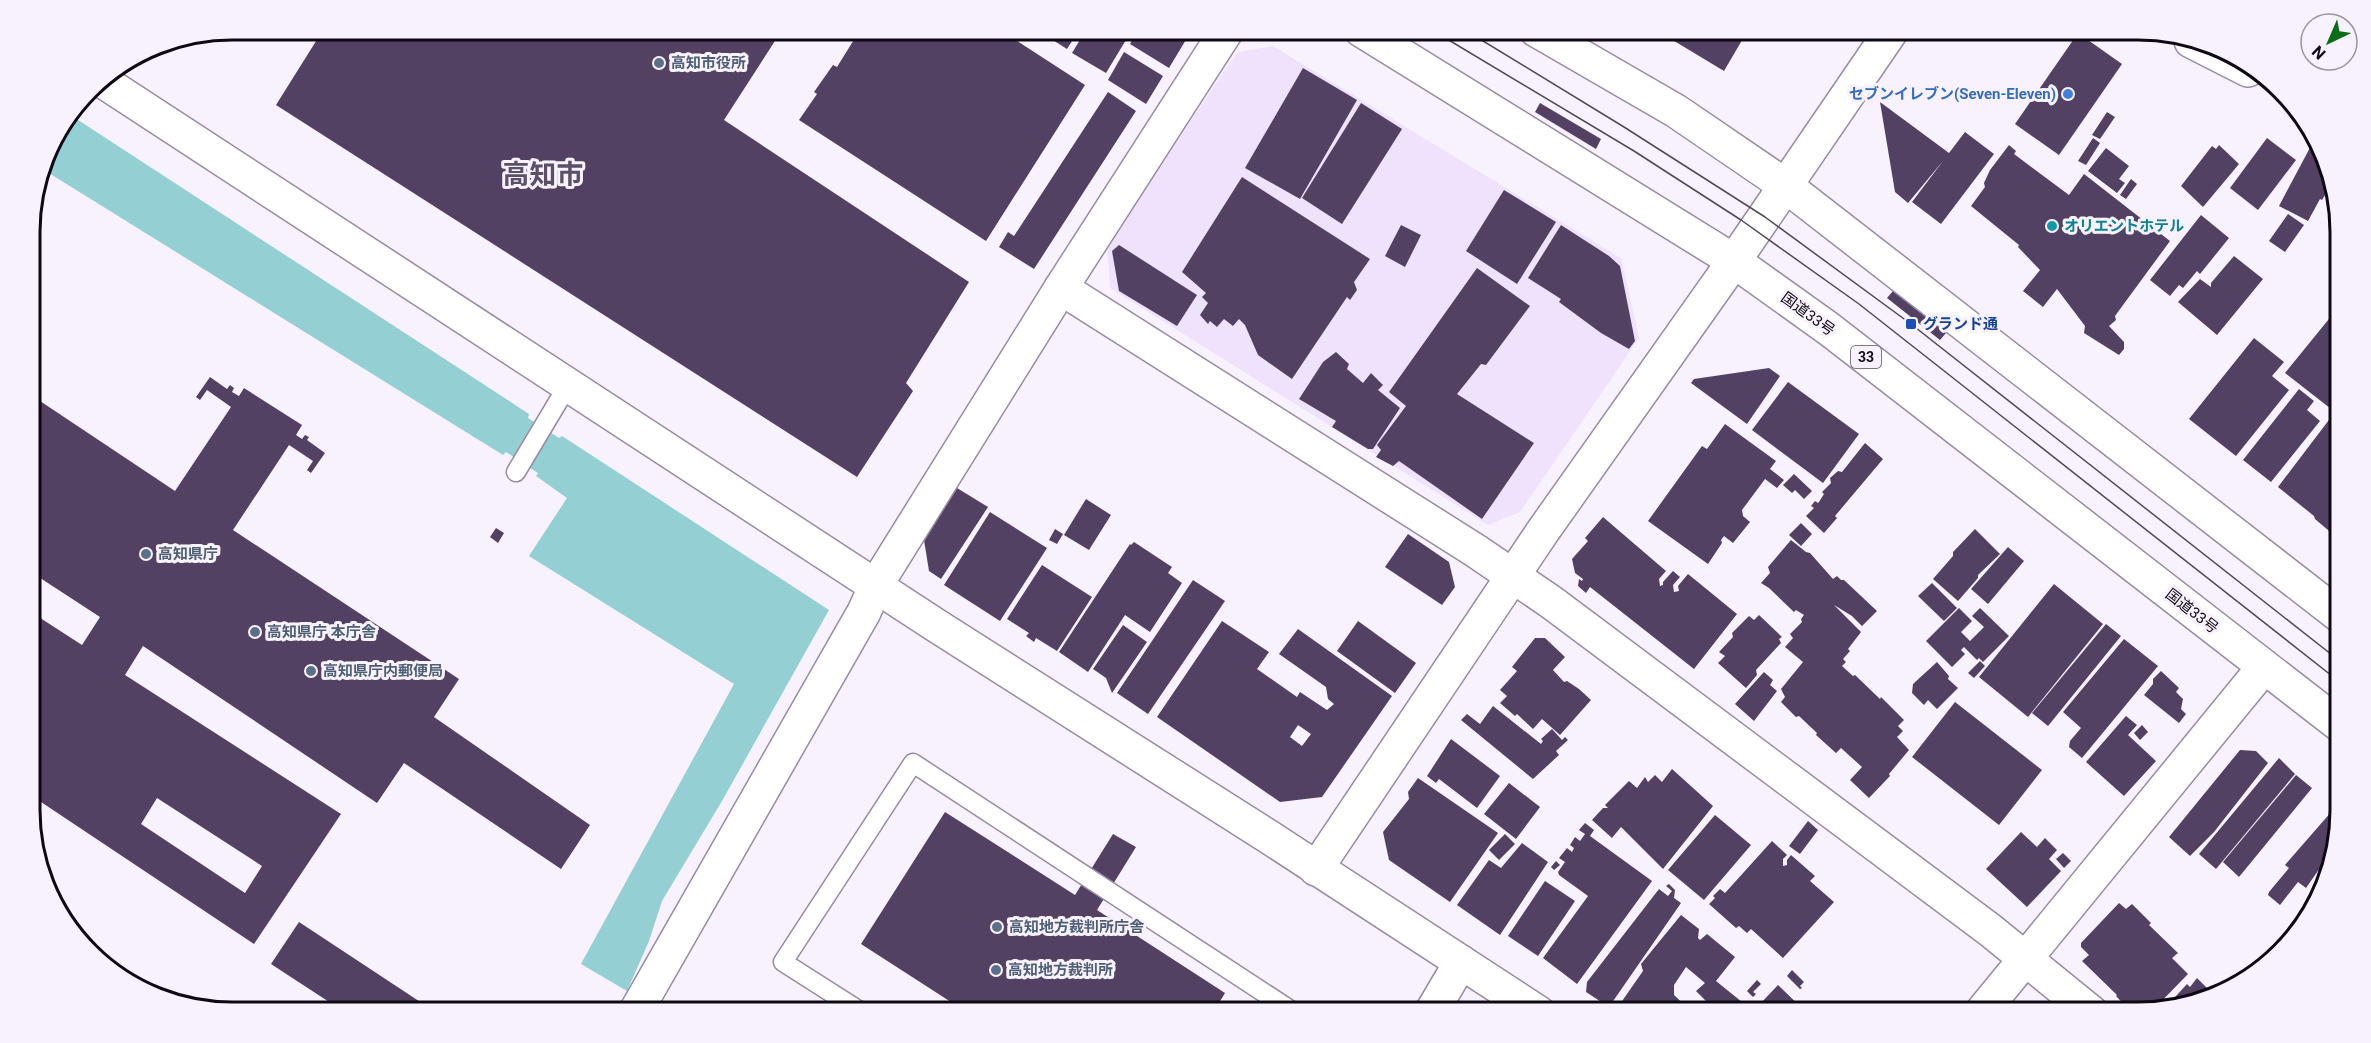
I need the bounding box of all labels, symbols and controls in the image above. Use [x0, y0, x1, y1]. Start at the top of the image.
north arrow [2299, 12, 2359, 72]
text: N [2308, 42, 2330, 63]
place label: 高知市役所 [671, 54, 746, 72]
marker: 高知市役所 [652, 56, 666, 70]
place label: セブンイレブン(Seven-Eleven) [1849, 85, 2056, 103]
marker: セブンイレブン(Seven-Eleven) [2061, 87, 2075, 101]
district label: 高知市 [503, 159, 584, 191]
place label: オリエントホテル [2064, 217, 2184, 235]
marker: オリエントホテル [2045, 219, 2059, 233]
street label: 国道33号 [1778, 289, 1838, 339]
place label: グランド通 [1923, 315, 1998, 333]
marker: グランド通 [1904, 317, 1918, 331]
road number: 33 [1851, 346, 1881, 368]
place label: 高知県庁 [158, 545, 218, 563]
marker: 高知県庁 [139, 547, 153, 561]
street label: 国道33号 [2162, 585, 2222, 637]
place label: 高知県庁 本庁舎 [267, 623, 377, 641]
marker: 高知県庁 本庁舎 [248, 625, 262, 639]
place label: 高知県庁内郵便局 [323, 662, 443, 680]
marker: 高知県庁内郵便局 [304, 664, 318, 678]
place label: 高知地方裁判所庁舎 [1009, 918, 1145, 936]
marker: 高知地方裁判所庁舎 [990, 920, 1004, 934]
place label: 高知地方裁判所 [1008, 961, 1113, 979]
marker: 高知地方裁判所 [989, 963, 1003, 977]

